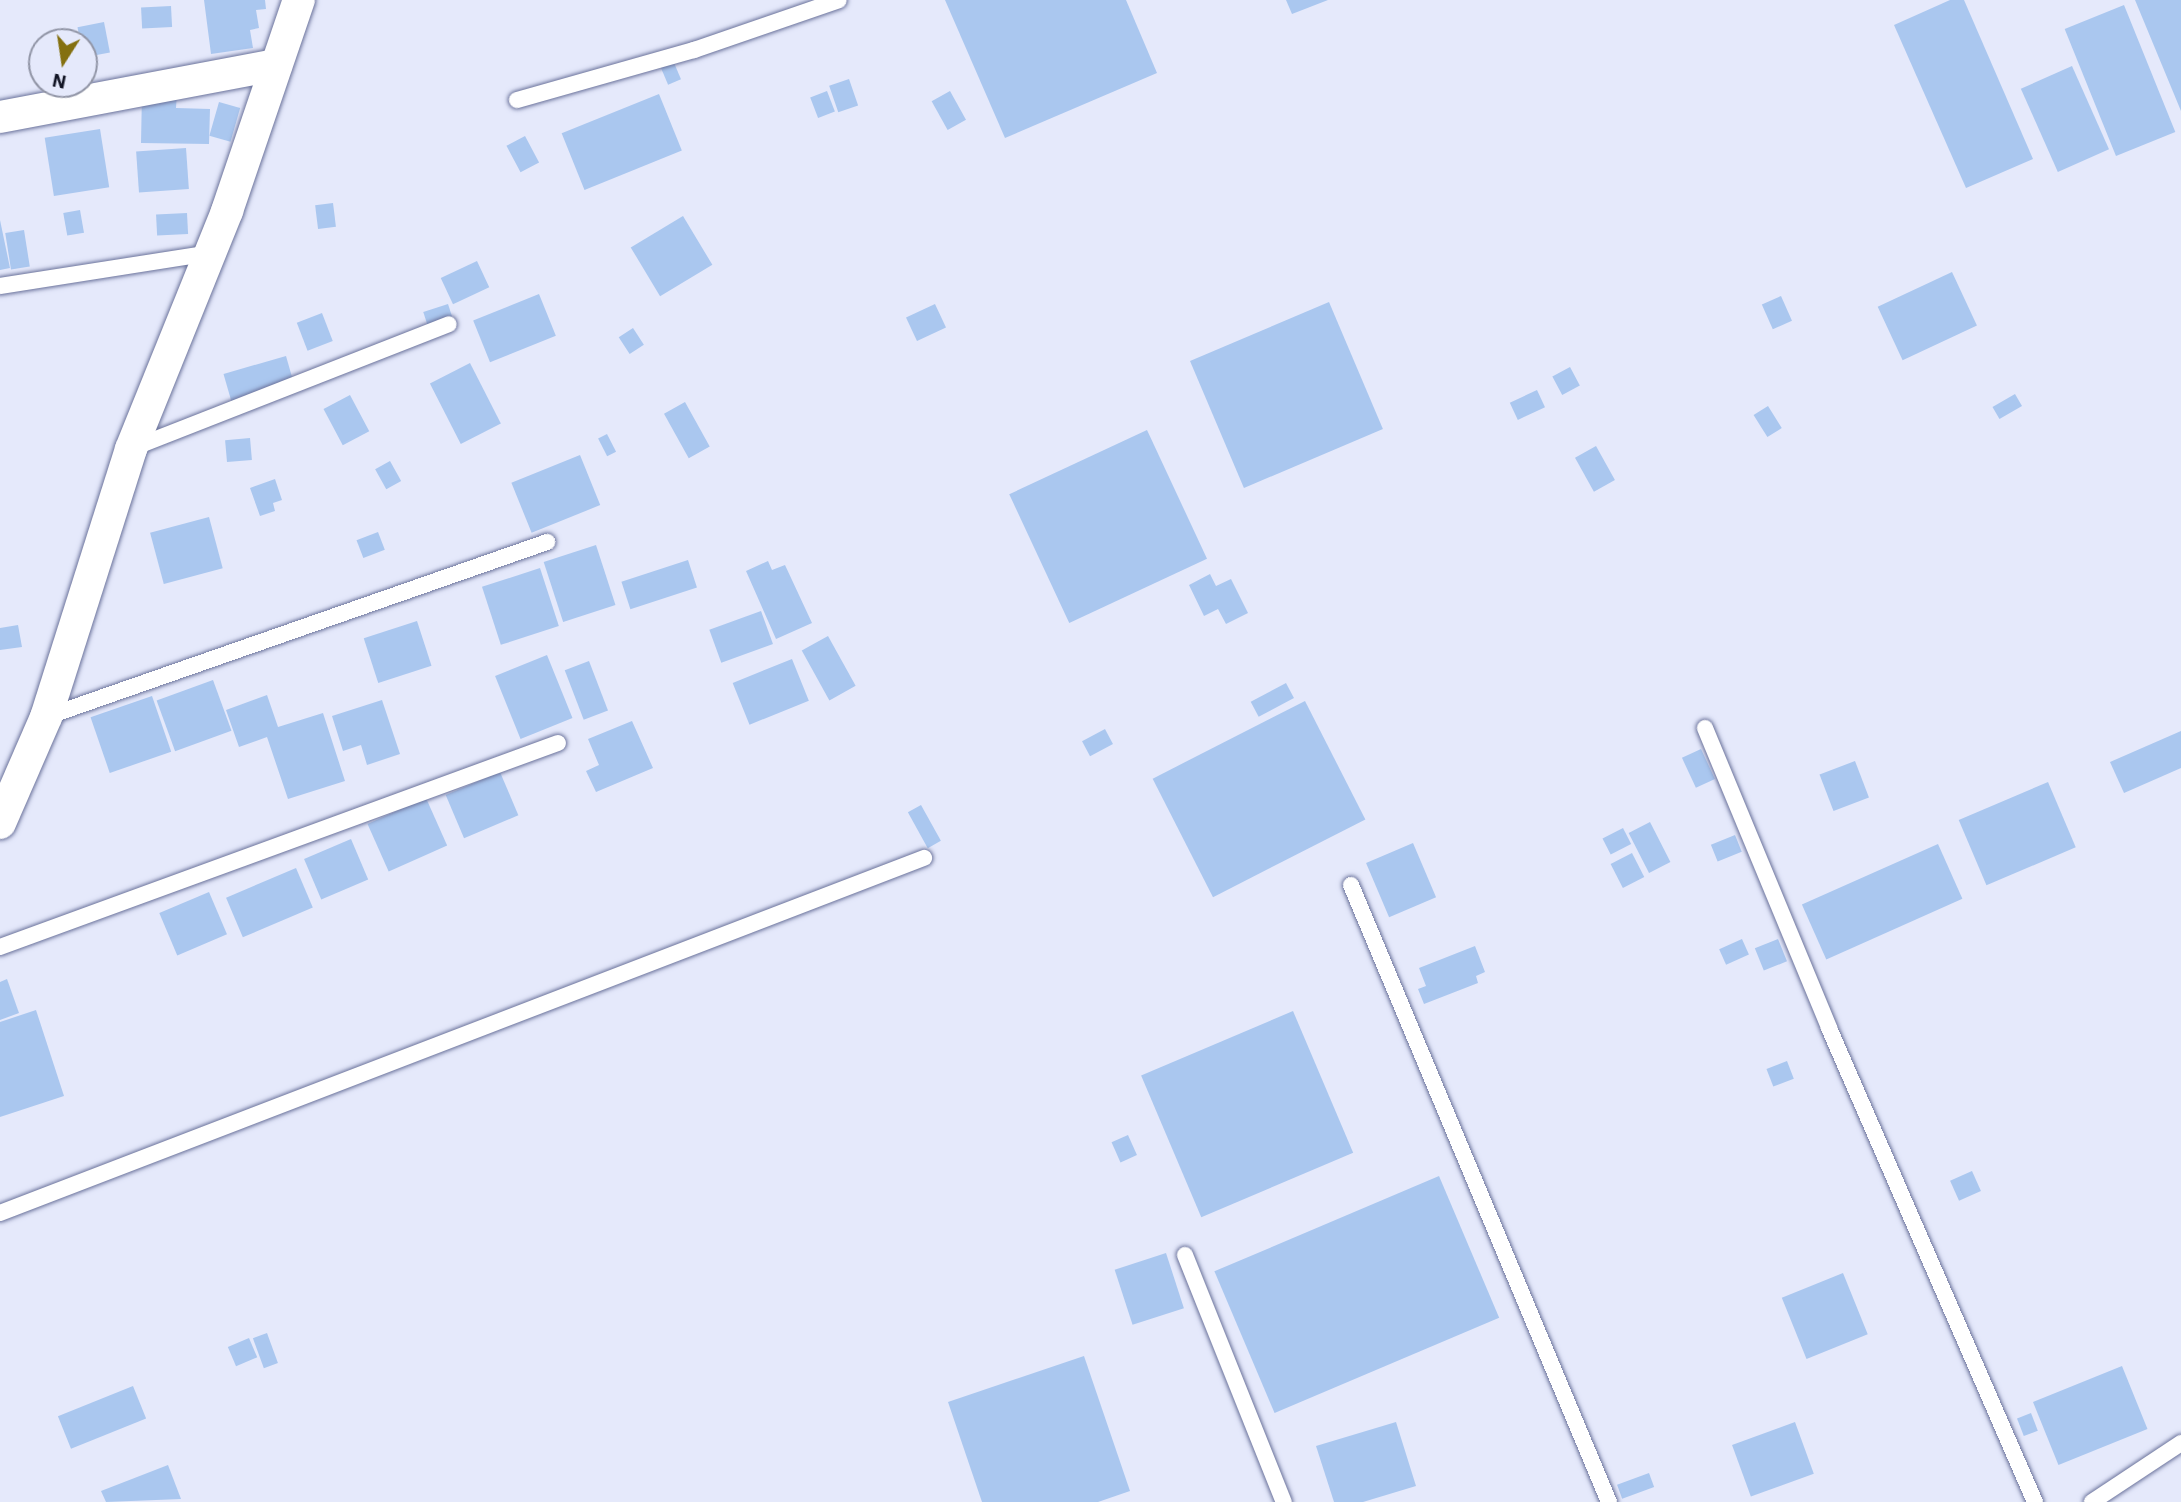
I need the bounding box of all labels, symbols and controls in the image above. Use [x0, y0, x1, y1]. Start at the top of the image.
north arrow [28, 28, 98, 98]
text: N [50, 68, 68, 95]

